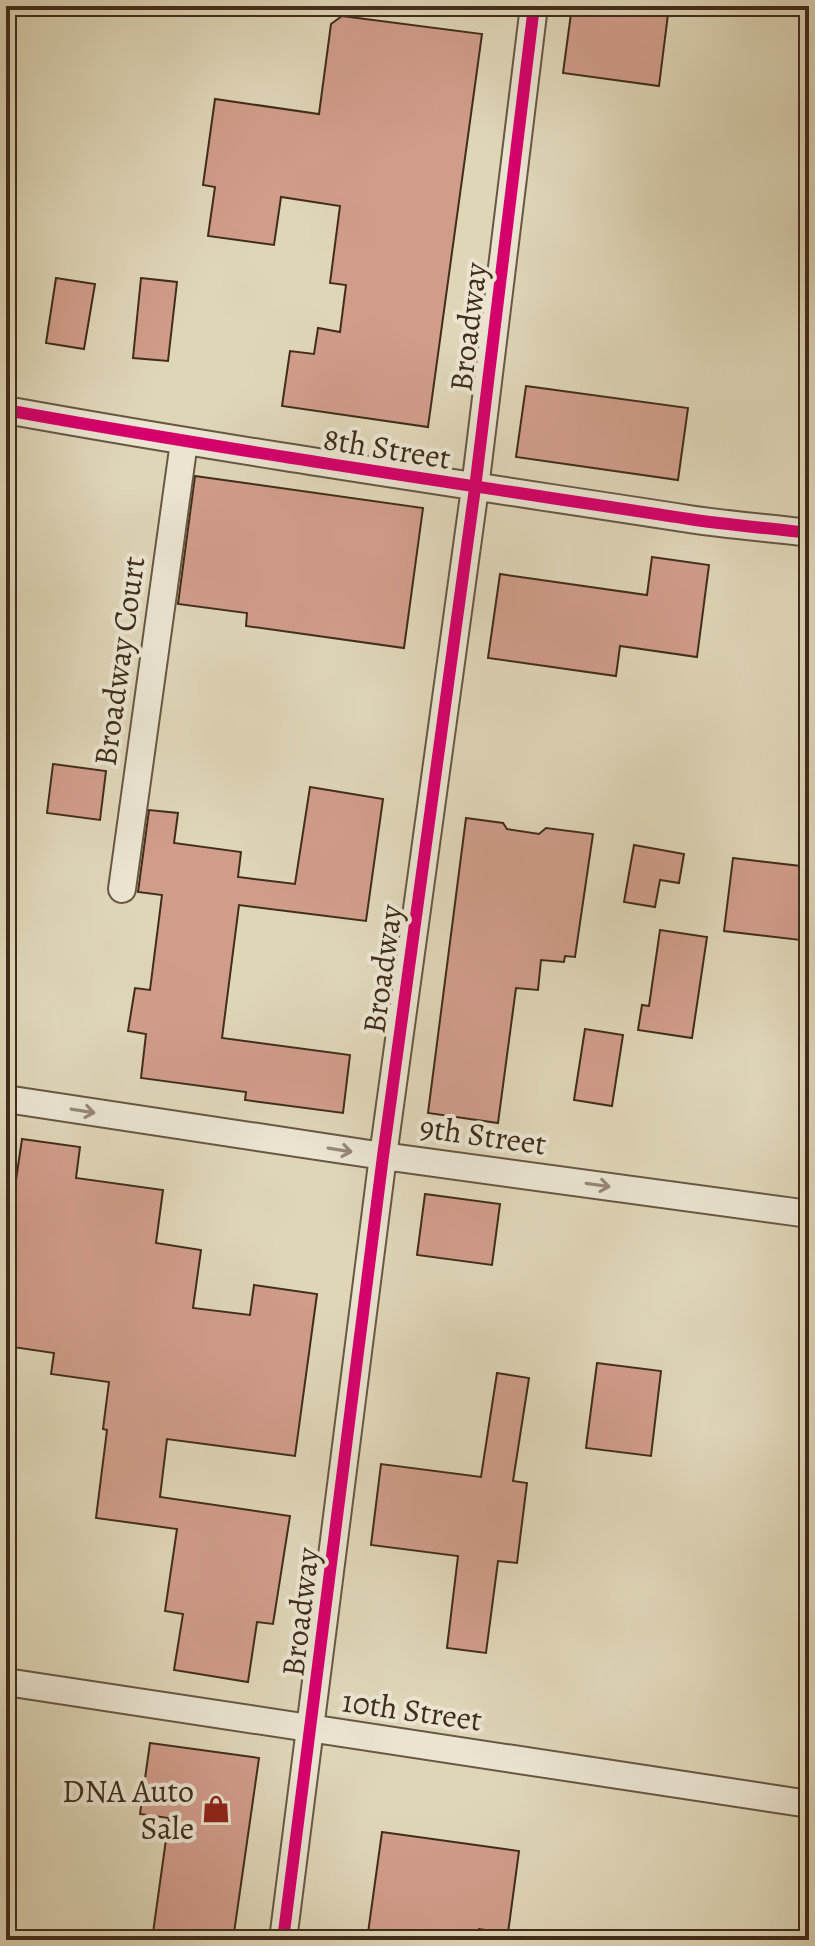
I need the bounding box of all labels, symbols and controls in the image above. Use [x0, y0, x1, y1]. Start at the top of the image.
street label: Broadway [438, 259, 498, 394]
street label: 8th Street [320, 416, 454, 480]
street label: Broadway Court [83, 553, 155, 769]
street label: Broadway [351, 901, 413, 1036]
one-way arrow [70, 1104, 95, 1119]
street label: 9th Street [417, 1104, 549, 1166]
one-way arrow [327, 1143, 352, 1158]
one-way arrow [585, 1178, 610, 1193]
street label: Broadway [270, 1544, 330, 1679]
street label: 10th Street [339, 1678, 485, 1742]
place label: DNA Auto Sale [62, 1769, 194, 1850]
shop icon: DNA Auto Sale [201, 1794, 231, 1824]

